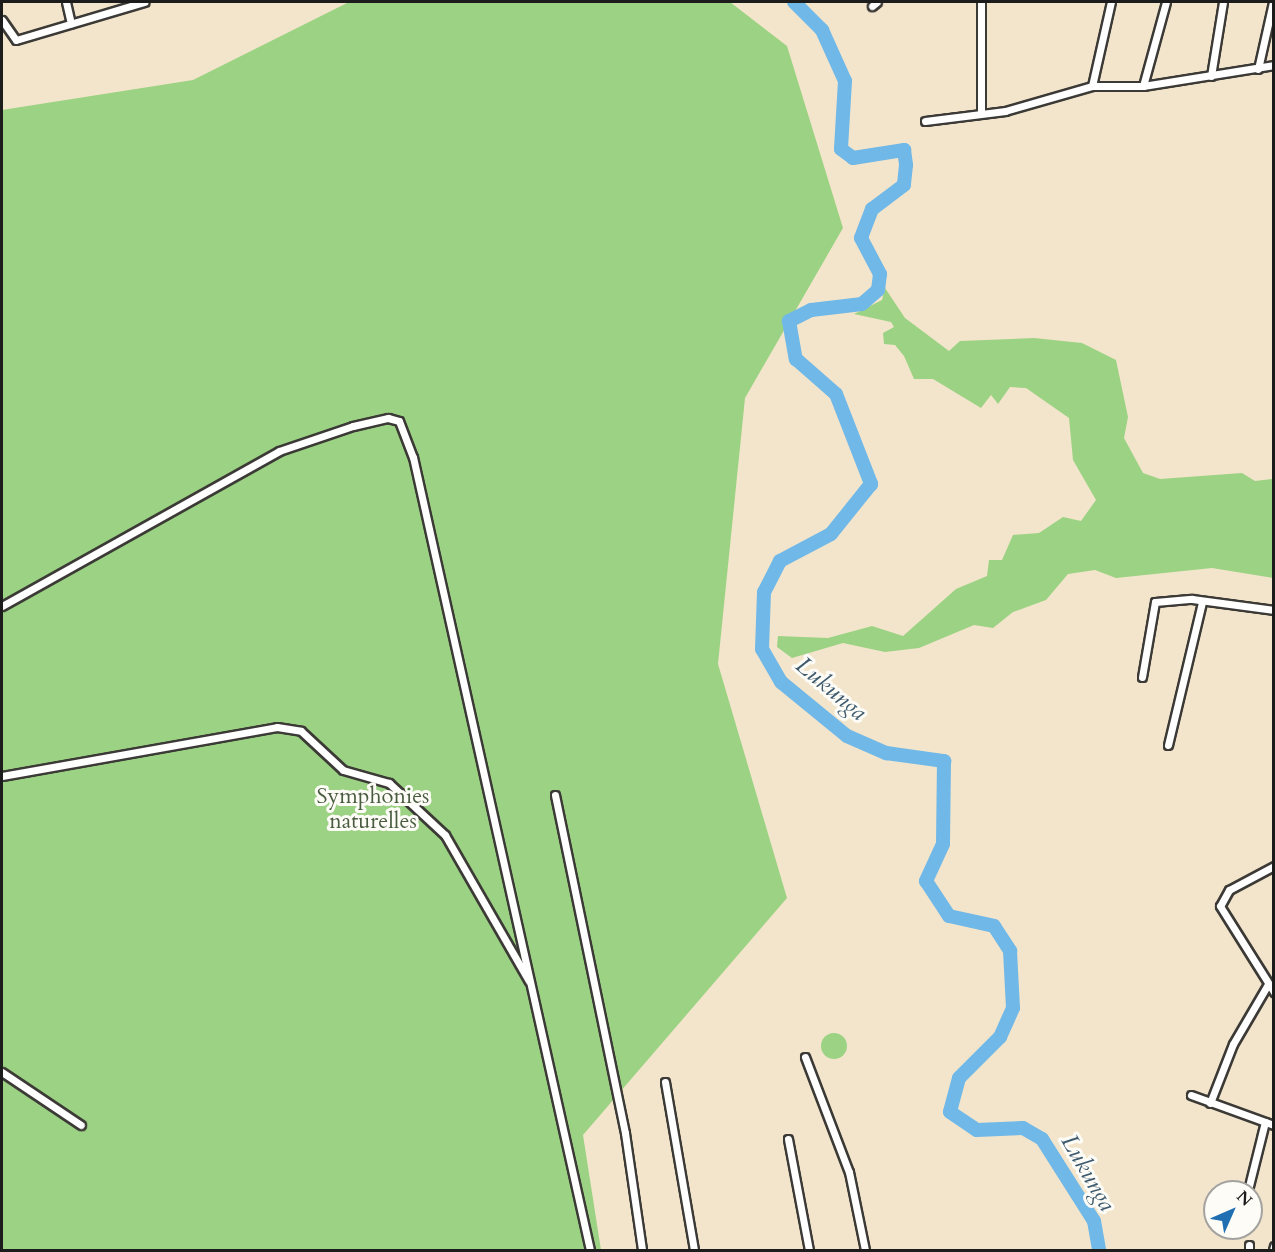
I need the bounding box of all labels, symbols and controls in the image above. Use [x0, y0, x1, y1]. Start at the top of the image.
water label: Lukunga [790, 651, 872, 727]
park label: Symphonies naturelles [317, 783, 429, 834]
water label: Lukunga [1055, 1129, 1121, 1217]
north arrow [1203, 1180, 1263, 1240]
text: N [1232, 1186, 1257, 1211]

